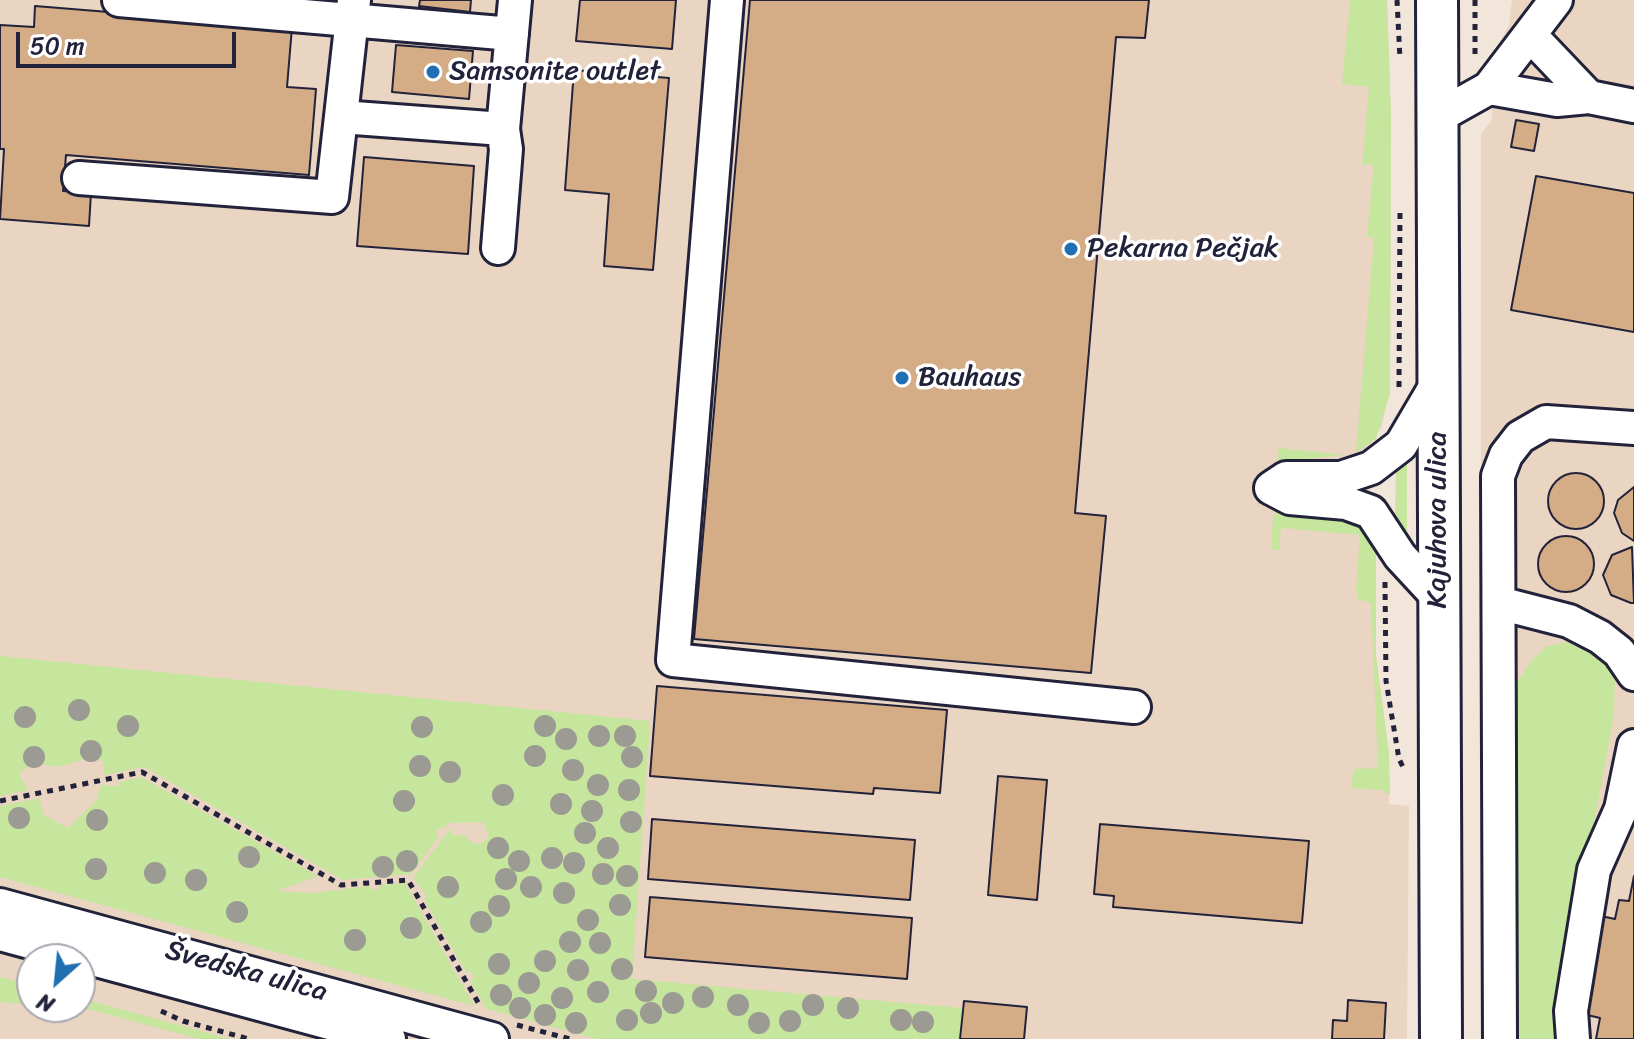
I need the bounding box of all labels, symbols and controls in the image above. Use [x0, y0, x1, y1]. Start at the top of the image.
scale bar [20, 16, 240, 66]
text: 50 m [30, 25, 85, 67]
place label: Samsonite outlet [449, 55, 660, 89]
marker: Samsonite outlet [424, 63, 442, 81]
place label: Pekarna Pečjak [1087, 232, 1279, 266]
marker: Pekarna Pečjak [1062, 240, 1080, 258]
place label: Bauhaus [918, 361, 1021, 395]
marker: Bauhaus [893, 369, 911, 387]
street label: Kajuhova ulica [1421, 432, 1455, 608]
street label: Švedska ulica [161, 934, 331, 1010]
north arrow [16, 943, 96, 1023]
text: N [30, 982, 61, 1024]

